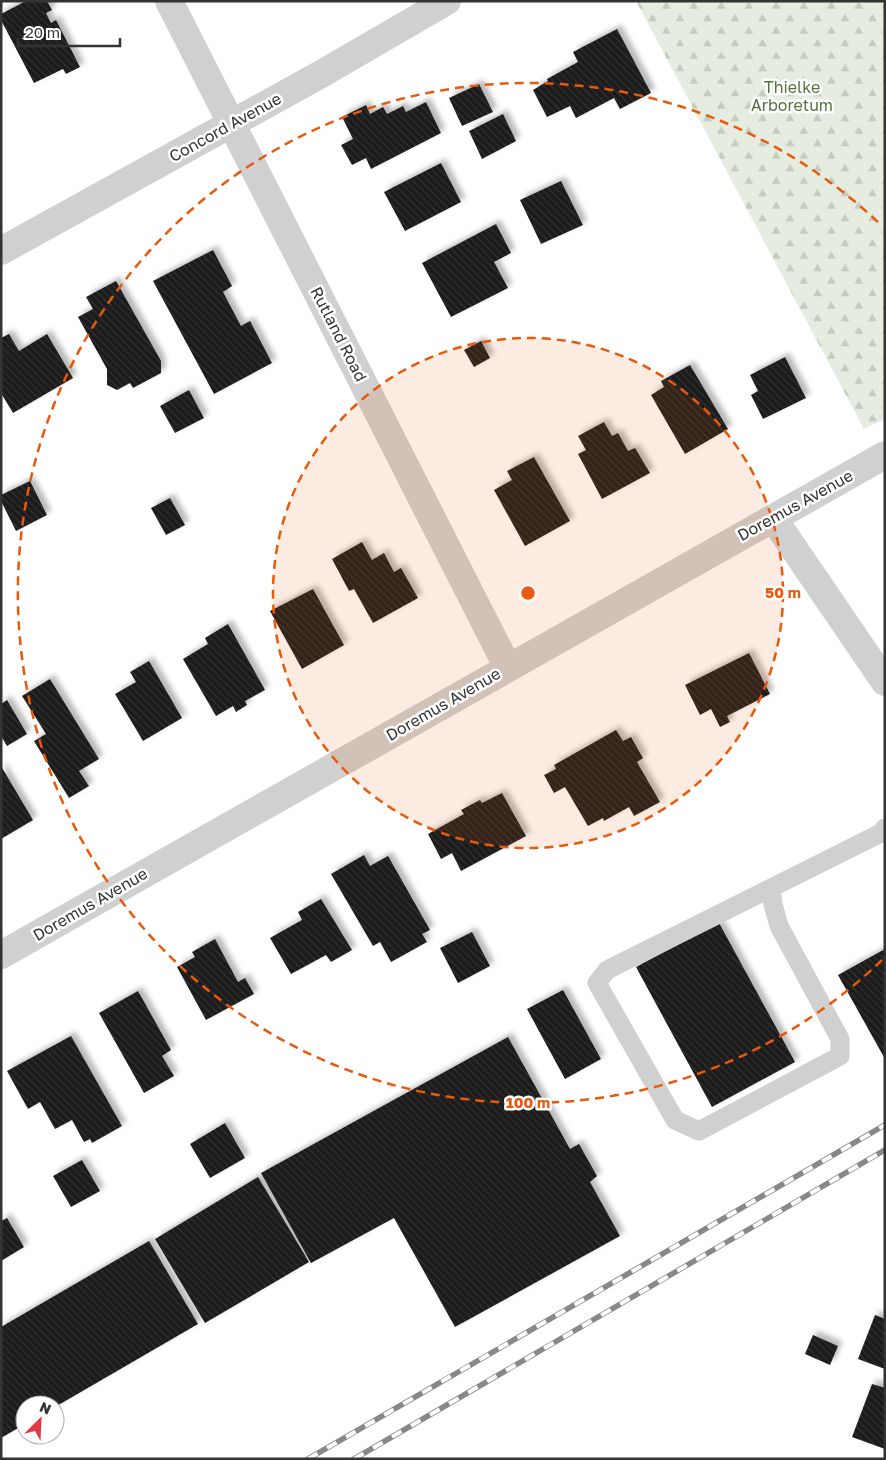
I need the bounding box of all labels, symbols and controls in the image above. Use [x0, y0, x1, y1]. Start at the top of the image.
scale bar [18, 15, 120, 47]
text: 20 m [25, 23, 60, 41]
park label: Thielke Arboretum [751, 77, 833, 115]
street label: Concord Avenue [165, 88, 285, 166]
street label: Rutland Road [307, 283, 371, 385]
street label: Doremus Avenue [734, 465, 856, 545]
text: 50 m [765, 583, 801, 601]
centre of rings [519, 584, 537, 602]
street label: Doremus Avenue [382, 663, 504, 745]
street label: Doremus Avenue [29, 863, 151, 945]
text: 100 m [506, 1093, 550, 1111]
north arrow [15, 1395, 65, 1445]
text: N [37, 1398, 54, 1418]

